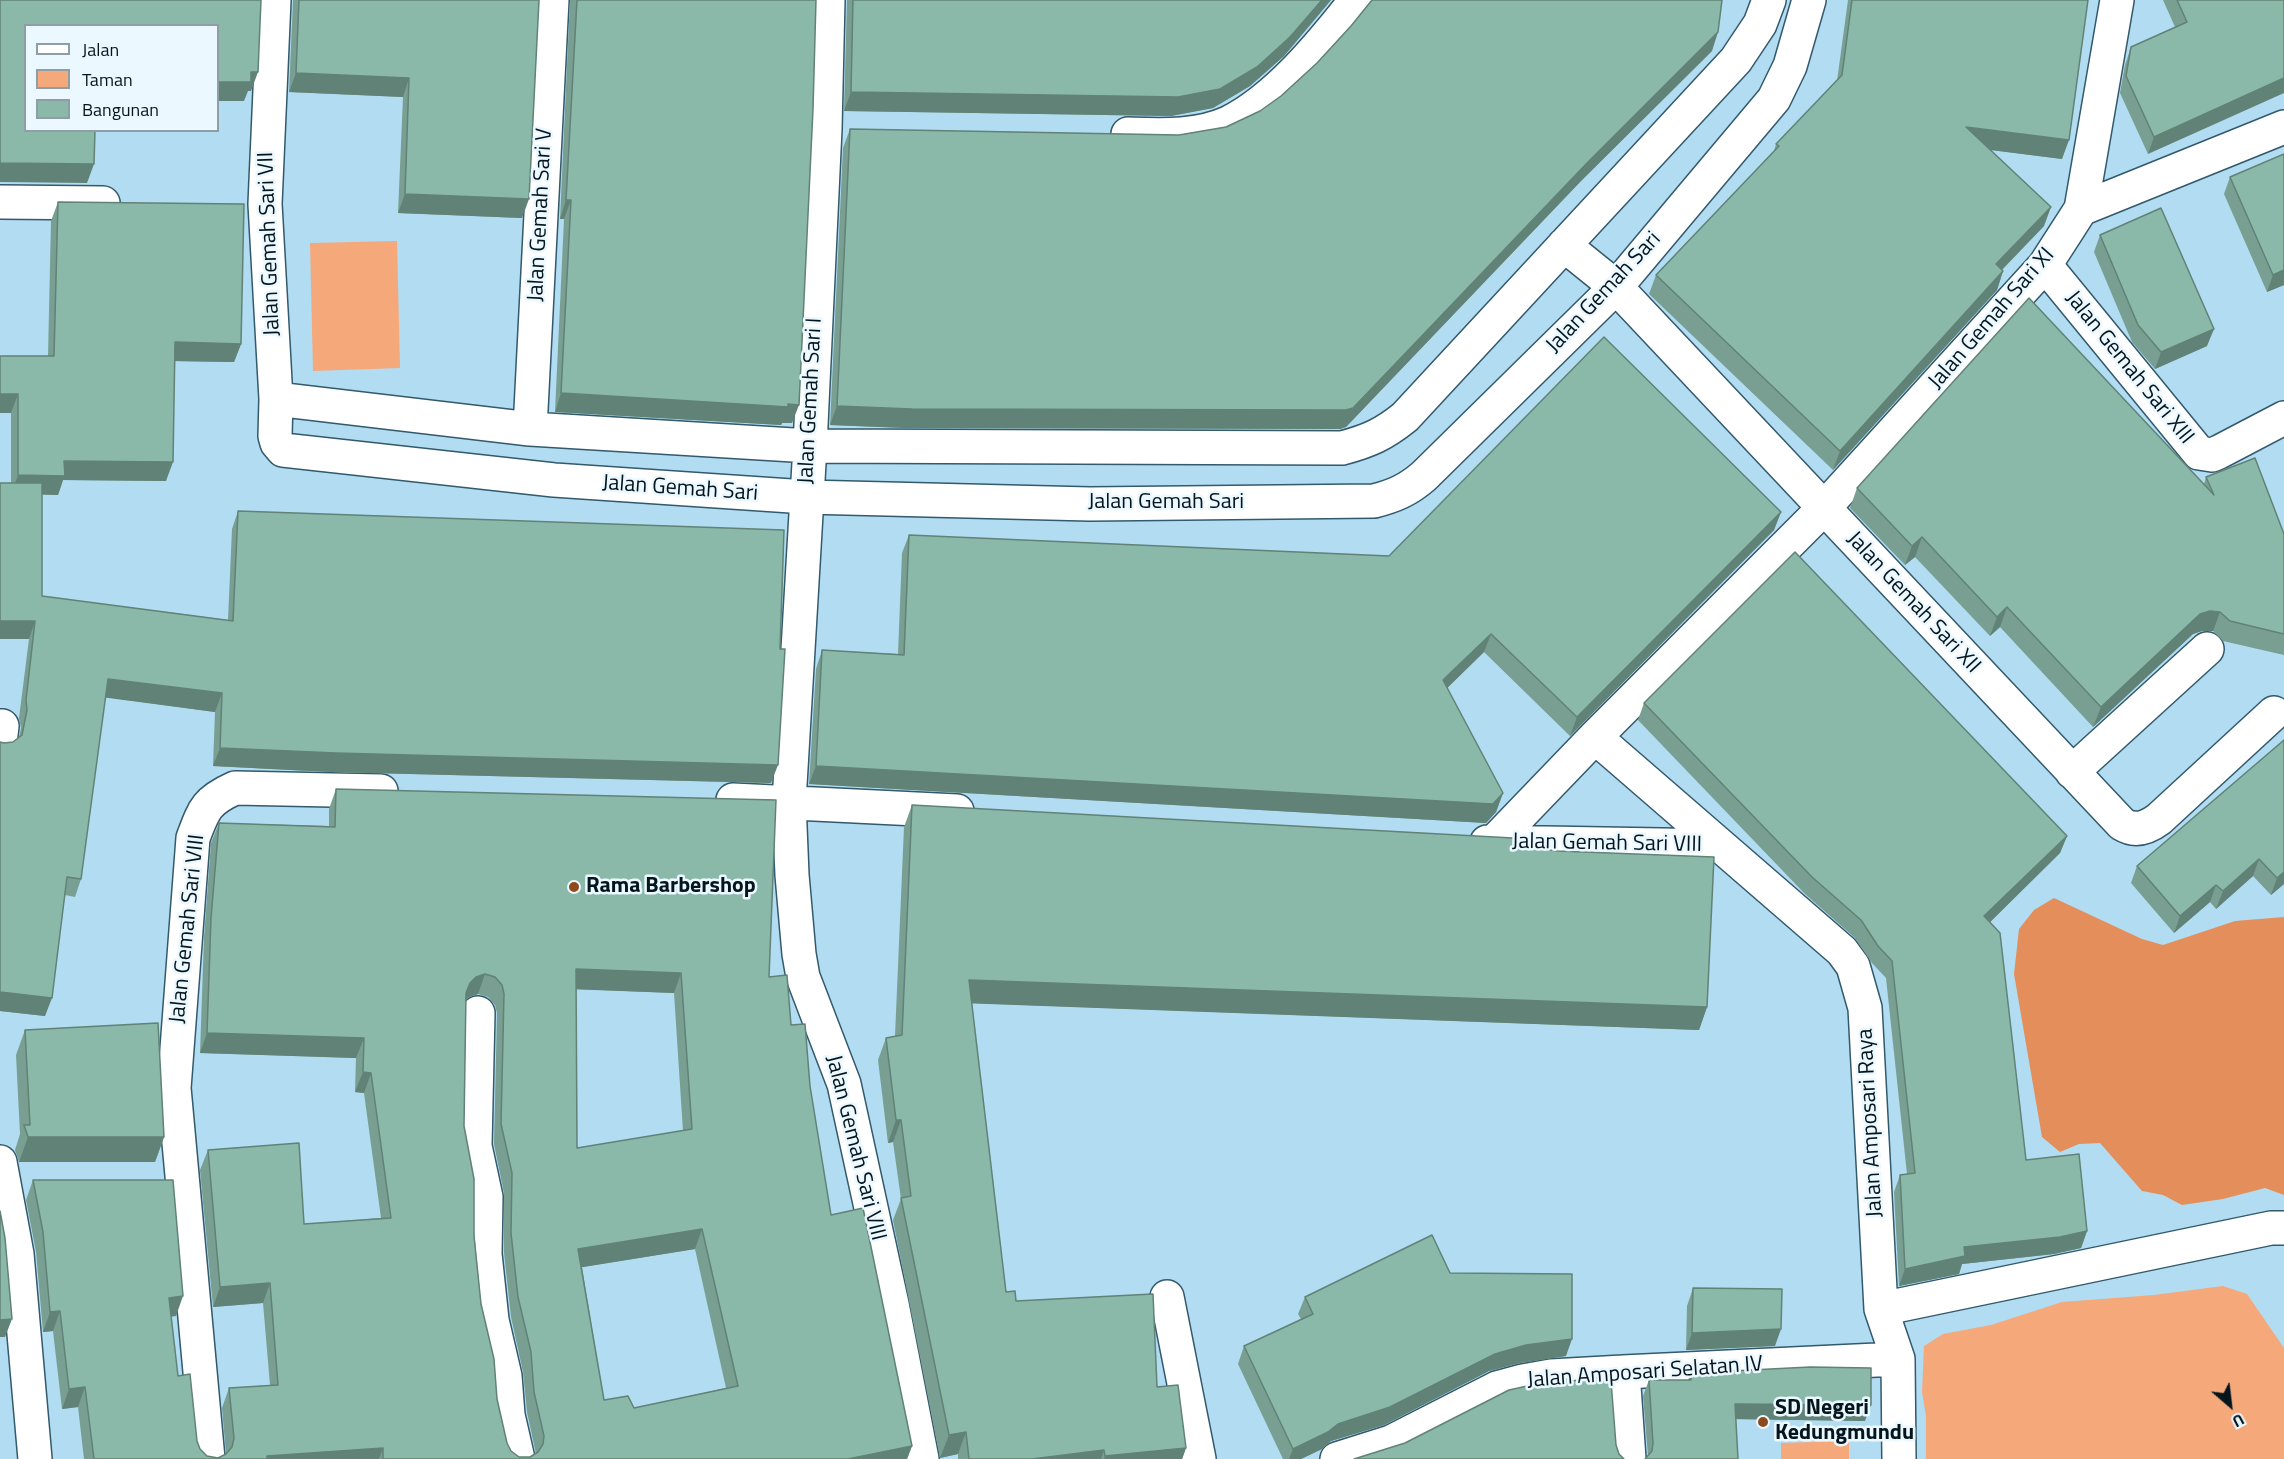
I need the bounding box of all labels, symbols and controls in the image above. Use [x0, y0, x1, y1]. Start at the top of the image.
legend [24, 24, 219, 132]
text: Jalan [82, 36, 119, 63]
text: Taman [82, 66, 133, 93]
text: Bangunan [82, 96, 159, 123]
street label: Jalan Gemah Sari V [523, 127, 559, 303]
street label: Jalan Gemah Sari VII [254, 151, 286, 337]
street label: Jalan Gemah Sari [1541, 227, 1667, 359]
street label: Jalan Gemah Sari XI [1923, 243, 2061, 395]
street label: Jalan Gemah Sari XIII [2059, 286, 2199, 450]
street label: Jalan Gemah Sari I [793, 317, 829, 485]
street label: Jalan Gemah Sari [601, 470, 759, 508]
street label: Jalan Gemah Sari [1088, 490, 1244, 516]
street label: Jalan Gemah Sari XII [1841, 527, 1985, 679]
street label: Jalan Gemah Sari VIII [1512, 829, 1702, 859]
street label: Jalan Gemah Sari VIII [165, 833, 211, 1025]
place label: Rama Barbershop [586, 874, 756, 900]
marker: Rama Barbershop [567, 880, 581, 894]
street label: Jalan Amposari Raya [1853, 1028, 1889, 1218]
street label: Jalan Gemah Sari VIII [819, 1053, 891, 1243]
street label: Jalan Amposari Selatan IV [1526, 1352, 1764, 1394]
north arrow [2200, 1375, 2260, 1435]
place label: SD Negeri Kedungmundu [1775, 1396, 1914, 1448]
text: U [2228, 1408, 2249, 1434]
marker: SD Negeri Kedungmundu [1756, 1415, 1770, 1429]

